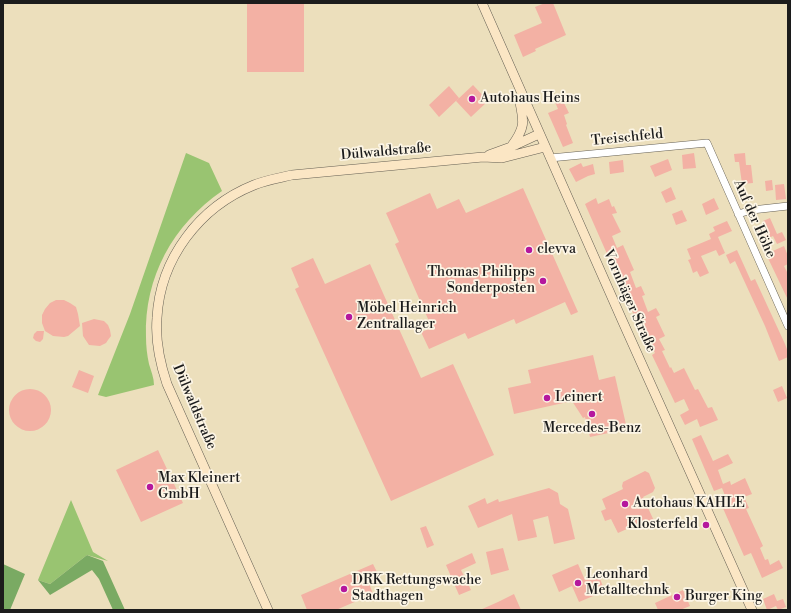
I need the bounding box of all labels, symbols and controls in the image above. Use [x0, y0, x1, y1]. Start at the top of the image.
place label: Autohaus Heins [480, 91, 580, 107]
marker: Autohaus Heins [467, 94, 477, 104]
street label: Treischfeld [590, 126, 664, 150]
street label: Dülwaldstraße [340, 140, 432, 164]
street label: Auf der Höhe [729, 177, 779, 261]
place label: clevva [537, 242, 576, 258]
marker: clevva [524, 245, 534, 255]
street label: Vornhäger Straße [599, 247, 659, 355]
place label: Thomas Philipps Sonderposten [427, 265, 535, 298]
marker: Thomas Philipps Sonderposten [538, 276, 548, 286]
place label: Möbel Heinrich Zentrallager [357, 301, 457, 334]
marker: Möbel Heinrich Zentrallager [344, 312, 354, 322]
street label: Dülwaldstraße [168, 362, 220, 452]
place label: Leinert [555, 390, 603, 406]
marker: Leinert [542, 393, 552, 403]
marker: Mercedes-Benz [587, 409, 597, 419]
place label: Mercedes-Benz [543, 421, 641, 437]
place label: Max Kleinert GmbH [158, 471, 240, 504]
marker: Max Kleinert GmbH [145, 482, 155, 492]
place label: Autohaus KAHLE [633, 496, 745, 512]
marker: Autohaus KAHLE [620, 499, 630, 509]
place label: Klosterfeld [627, 517, 698, 533]
marker: Klosterfeld [701, 520, 711, 530]
place label: Leonhard Metalltechnk [586, 567, 669, 600]
place label: DRK Rettungswache Stadthagen [352, 573, 481, 606]
marker: Leonhard Metalltechnk [573, 578, 583, 588]
marker: DRK Rettungswache Stadthagen [339, 584, 349, 594]
place label: Burger King [685, 589, 762, 605]
marker: Burger King [672, 592, 682, 602]

